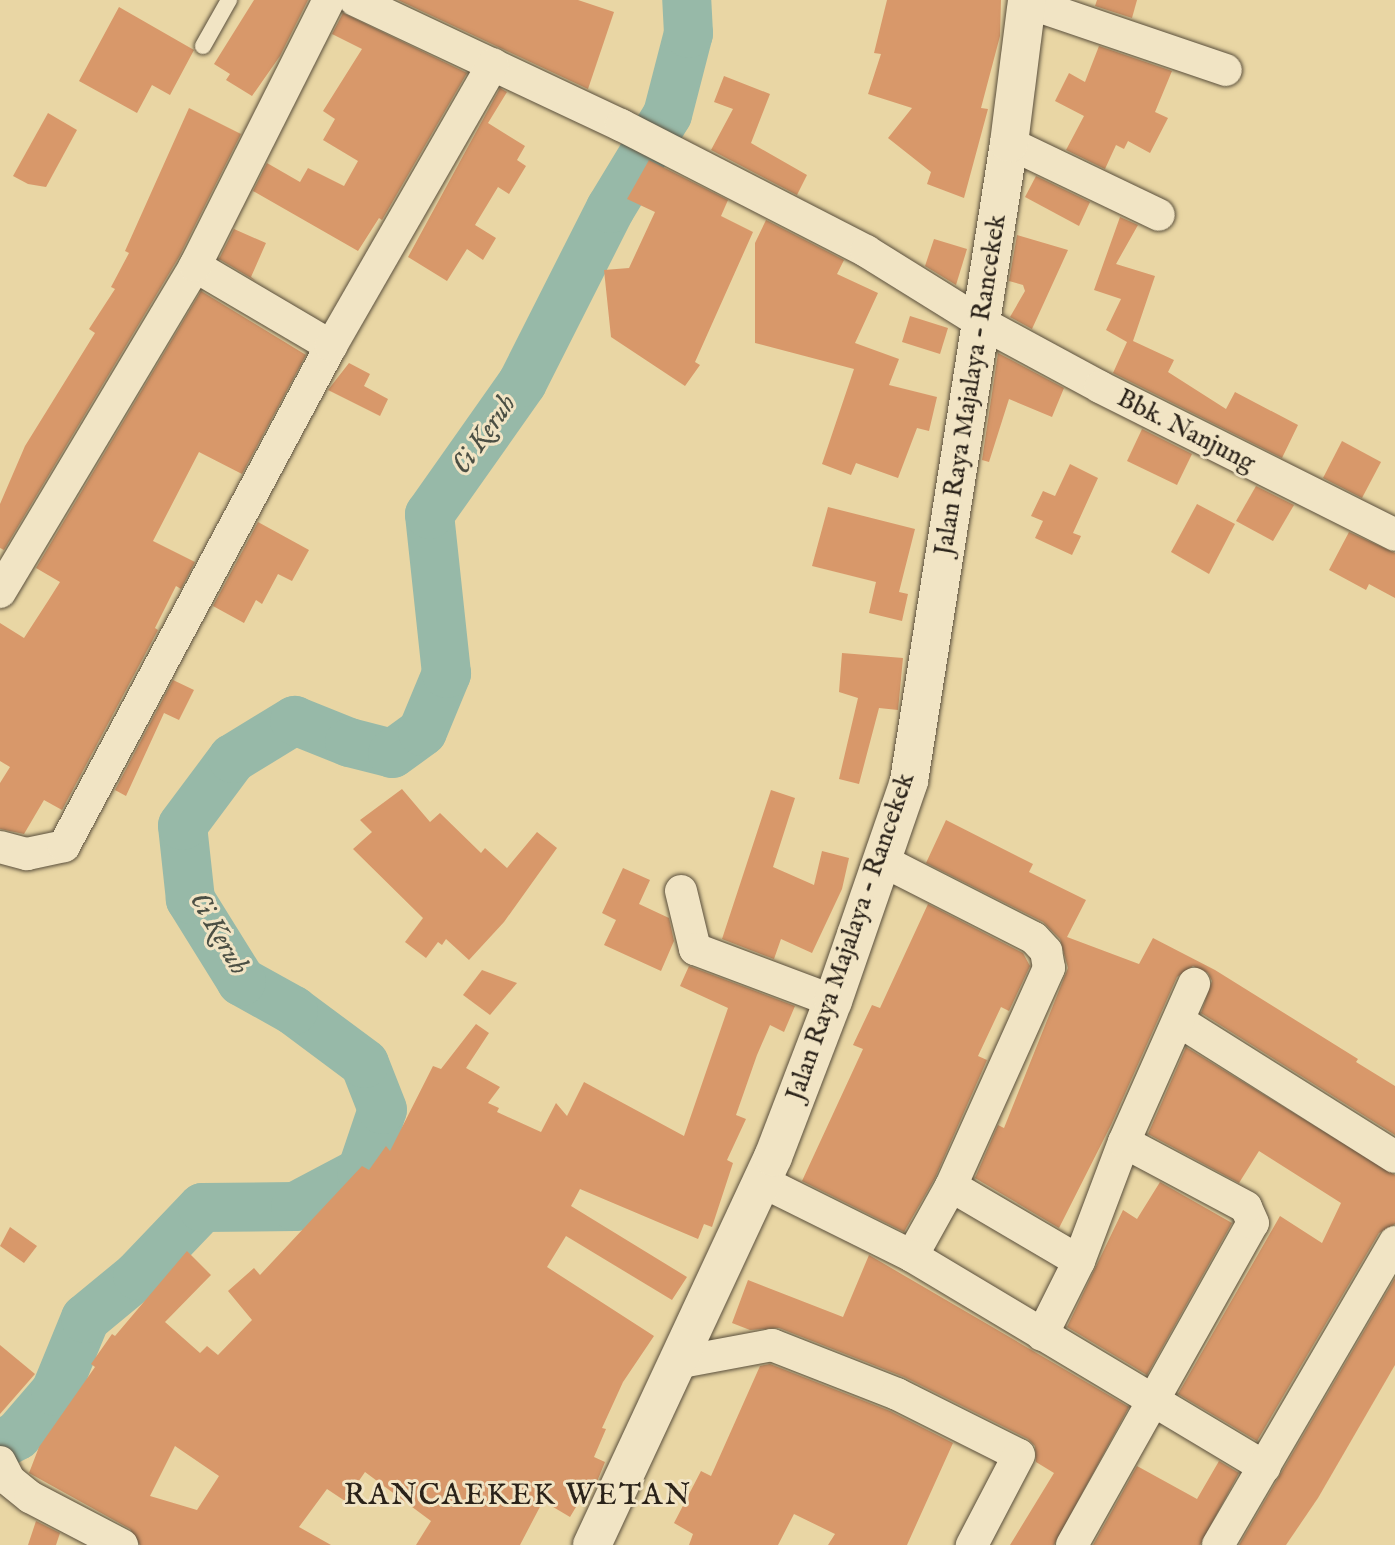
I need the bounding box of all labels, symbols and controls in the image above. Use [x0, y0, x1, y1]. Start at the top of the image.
street label: Jalan Raya Majalaya - Rancekek [929, 212, 1013, 558]
street label: Bbk. Nanjung [1112, 383, 1260, 479]
water label: Ci Keruh [446, 389, 524, 481]
street label: Jalan Raya Majalaya - Rancekek [780, 769, 922, 1105]
water label: Ci Keruh [181, 887, 255, 981]
district label: RANCAEKEK WETAN [346, 1478, 690, 1514]

